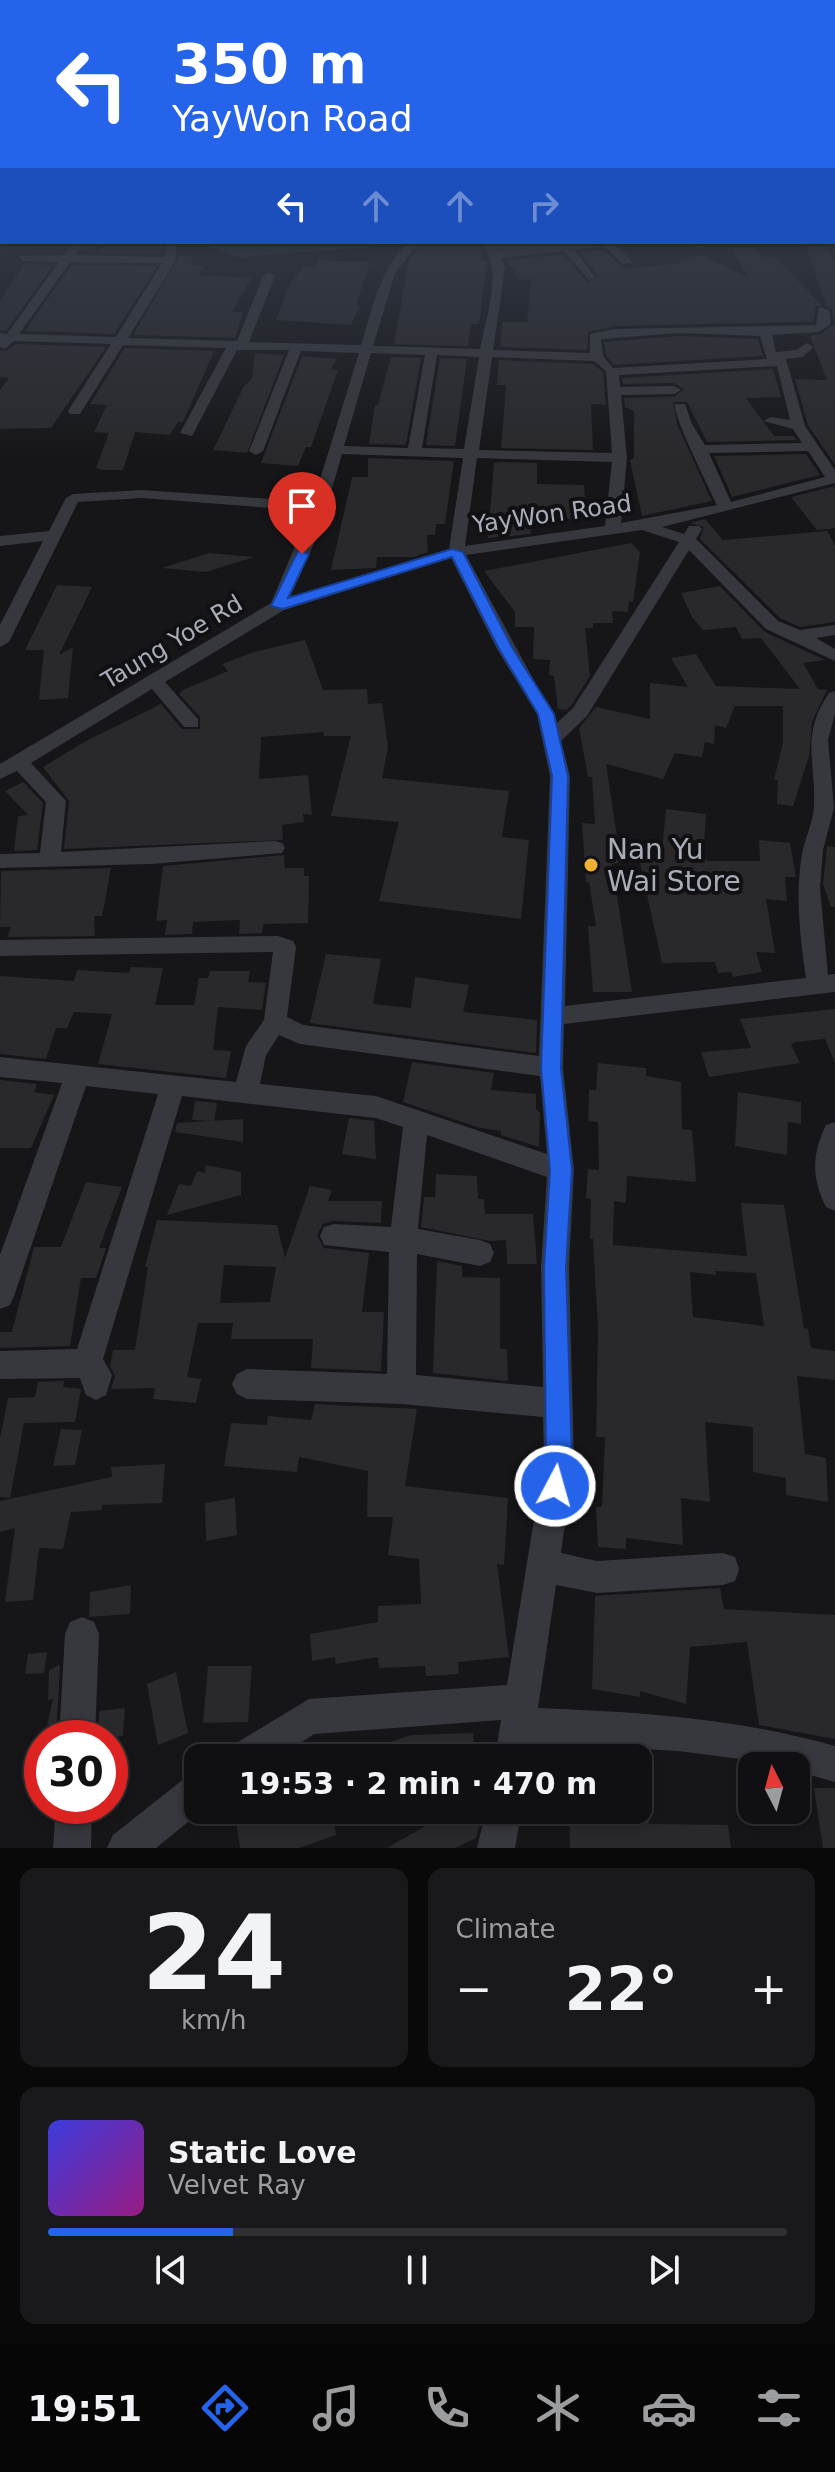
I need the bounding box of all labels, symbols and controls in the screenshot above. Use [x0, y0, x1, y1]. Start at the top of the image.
text: 350 m [172, 31, 367, 96]
icon: left [40, 32, 144, 136]
text: YayWon Road [172, 98, 413, 139]
icon: left [270, 184, 314, 228]
icon: ahead [354, 184, 398, 228]
icon: ahead [438, 184, 482, 228]
icon: right [522, 184, 566, 228]
pin [268, 472, 336, 554]
icon: arrive [280, 484, 324, 528]
street label: YayWon Road [470, 489, 633, 539]
street label: Taung Yoe Rd [96, 589, 247, 695]
place label: Nan Yu Wai Store [607, 833, 741, 898]
marker: Nan Yu Wai Store [582, 856, 600, 874]
position arrow [513, 1444, 597, 1528]
speed limit sign: 30 [24, 1720, 128, 1824]
north arrow [738, 1752, 810, 1824]
map controls [738, 1752, 810, 1824]
text: 19:53 · 2 min · 470 m [239, 1766, 597, 1801]
text: 24 [141, 1892, 286, 2014]
text: Climate [456, 1914, 556, 1944]
text: 22° [565, 1954, 678, 2024]
text: − [456, 1963, 492, 2014]
text: + [750, 1963, 787, 2014]
text: km/h [181, 2005, 247, 2035]
text: Static Love [168, 2135, 357, 2170]
text: Velvet Ray [168, 2170, 306, 2200]
icon: previous [149, 2248, 193, 2292]
icon: pause [395, 2248, 439, 2292]
icon: next [642, 2248, 686, 2292]
icon: directions [197, 2380, 253, 2436]
icon: music [308, 2380, 364, 2436]
icon: phone [419, 2380, 475, 2436]
icon: climate [530, 2380, 586, 2436]
icon: car [641, 2380, 697, 2436]
icon: filters [751, 2380, 807, 2436]
text: 19:51 [27, 2388, 142, 2429]

